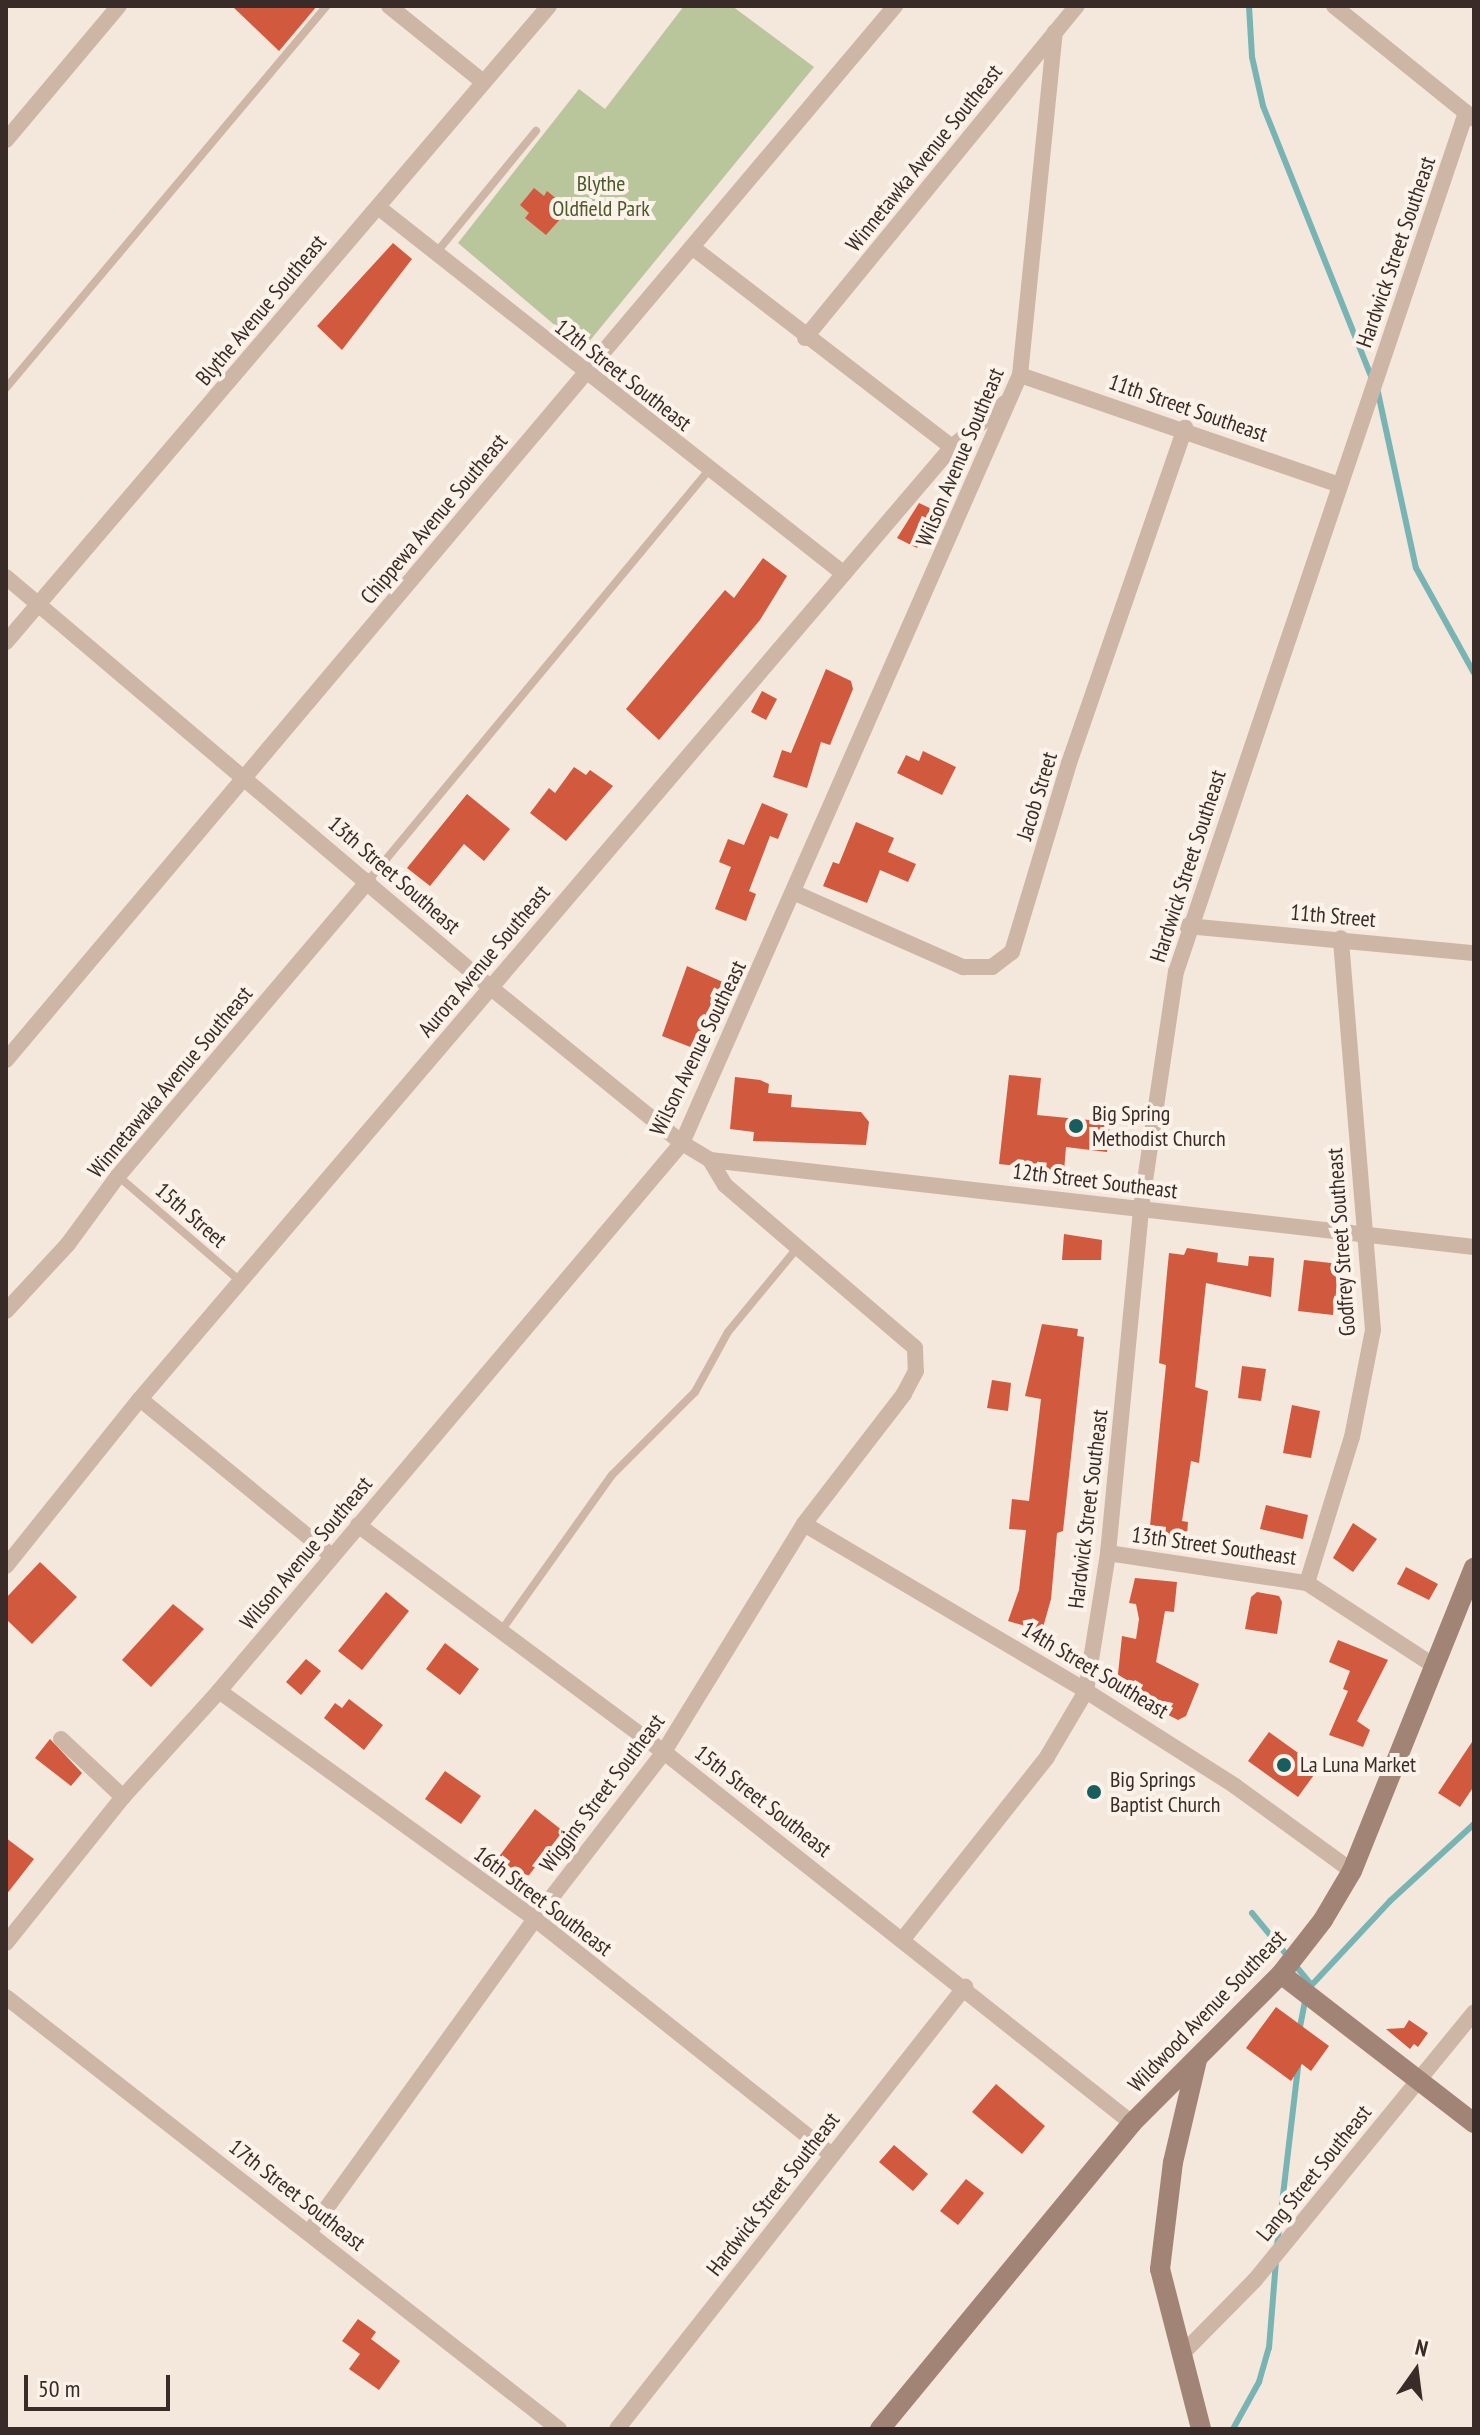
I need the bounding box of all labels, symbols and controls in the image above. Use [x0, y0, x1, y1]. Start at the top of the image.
street label: Winnetawka Avenue Southeast [840, 59, 1008, 257]
street label: Hardwick Street Southeast [1351, 153, 1441, 351]
park label: Blythe Oldfield Park [552, 170, 650, 222]
street label: Blythe Avenue Southeast [190, 229, 332, 391]
street label: 12th Street Southeast [549, 314, 697, 436]
street label: Wilson Avenue Southeast [910, 364, 1010, 550]
street label: 11th Street Southeast [1105, 369, 1271, 447]
street label: Chippewa Avenue Southeast [355, 428, 513, 610]
street label: Jacob Street [1011, 749, 1063, 843]
street label: Hardwick Street Southeast [1144, 766, 1232, 966]
street label: 13th Street Southeast [323, 811, 465, 939]
street label: Aurora Avenue Southeast [413, 879, 555, 1043]
street label: 11th Street [1289, 899, 1377, 933]
street label: Wilson Avenue Southeast [644, 956, 752, 1140]
street label: Winnetawaka Avenue Southeast [82, 981, 258, 1183]
place label: Big Spring Methodist Church [1092, 1100, 1226, 1152]
marker: Big Spring Methodist Church [1067, 1117, 1085, 1135]
street label: Godfrey Street Southeast [1321, 1147, 1361, 1337]
street label: 12th Street Southeast [1011, 1158, 1179, 1204]
street label: 15th Street [150, 1177, 232, 1253]
street label: Hardwick Street Southeast [1063, 1408, 1113, 1610]
street label: Wilson Avenue Southeast [234, 1471, 378, 1635]
street label: 13th Street Southeast [1130, 1521, 1298, 1571]
street label: 14th Street Southeast [1017, 1616, 1173, 1724]
street label: Wiggins Street Southeast [534, 1709, 670, 1877]
street label: 15th Street Southeast [689, 1740, 837, 1862]
place label: La Luna Market [1300, 1752, 1416, 1778]
marker: La Luna Market [1275, 1756, 1293, 1774]
place label: Big Springs Baptist Church [1110, 1766, 1221, 1818]
marker: Big Springs Baptist Church [1085, 1783, 1103, 1801]
street label: 16th Street Southeast [469, 1841, 617, 1961]
street label: Wildwood Avenue Southeast [1122, 1924, 1292, 2098]
street label: Lang Street Southeast [1251, 2100, 1377, 2246]
street label: Hardwick Street Southeast [701, 2107, 845, 2281]
street label: 17th Street Southeast [224, 2134, 370, 2256]
north arrow [1376, 2331, 1456, 2411]
text: N [1413, 2333, 1431, 2363]
scale bar [28, 2359, 174, 2409]
text: 50 m [38, 2373, 80, 2404]

